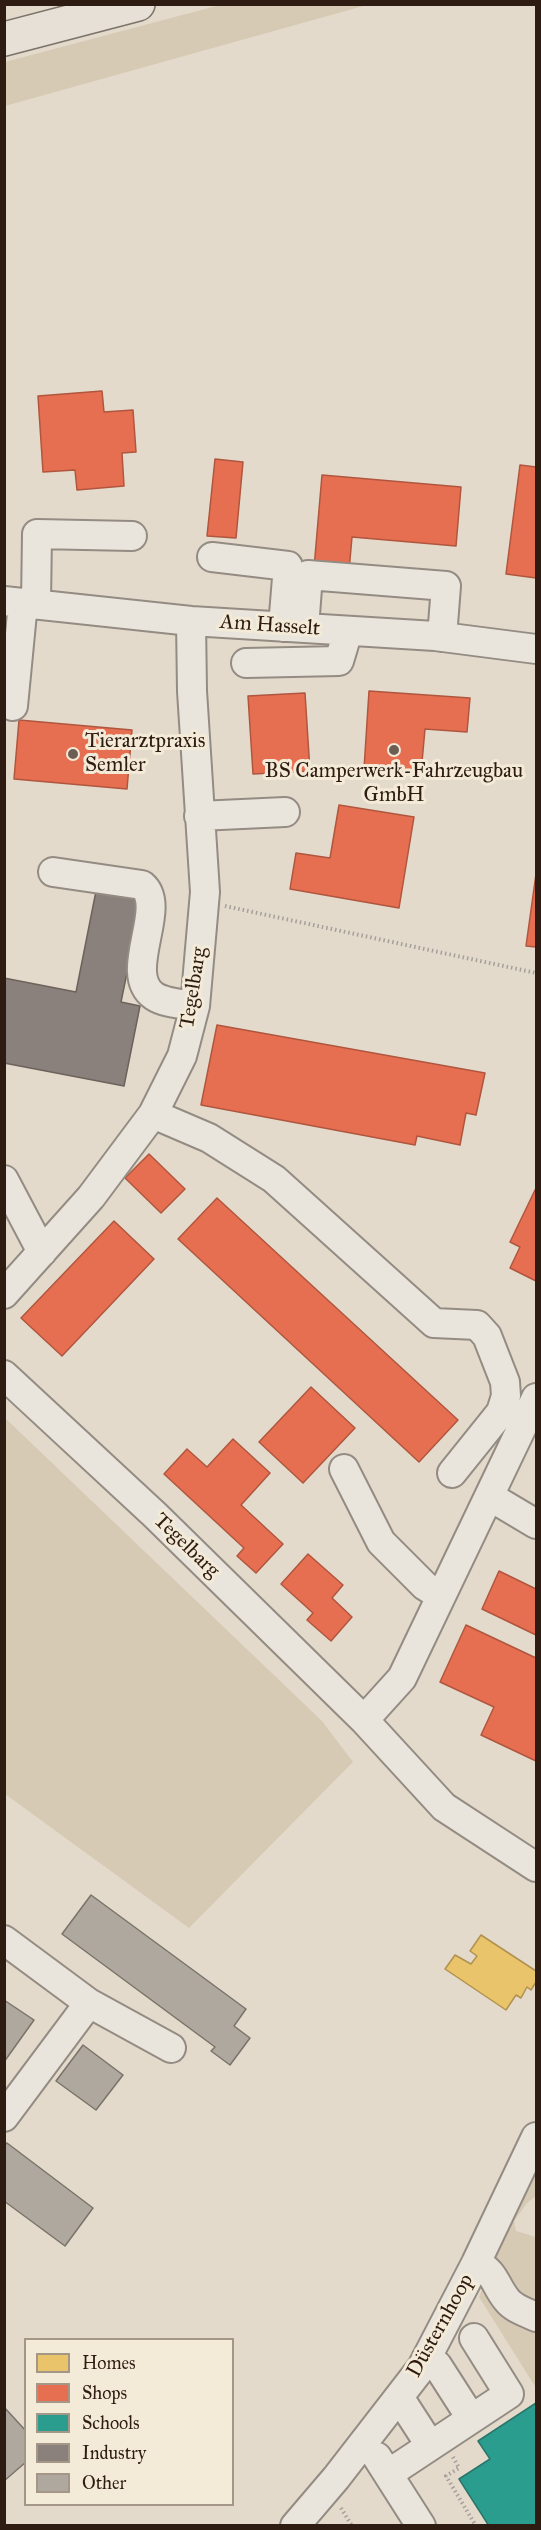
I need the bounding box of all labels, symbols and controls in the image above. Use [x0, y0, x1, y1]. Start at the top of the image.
street label: Am Hasselt [219, 610, 321, 642]
place label: Tierarztpraxis Semler [85, 729, 206, 779]
marker: BS Camperwerk-Fahrzeugbau GmbH [387, 743, 401, 757]
marker: Tierarztpraxis Semler [66, 747, 80, 761]
place label: BS Camperwerk-Fahrzeugbau GmbH [265, 759, 523, 809]
street label: Tegelbarg [175, 945, 213, 1031]
street label: Tegelbarg [148, 1508, 224, 1584]
street label: Düsternhoop [402, 2270, 480, 2382]
legend [24, 2338, 234, 2506]
text: Homes [82, 2352, 136, 2374]
text: Shops [82, 2382, 127, 2404]
text: Schools [82, 2412, 140, 2434]
text: Industry [82, 2442, 146, 2464]
text: Other [82, 2472, 126, 2494]

